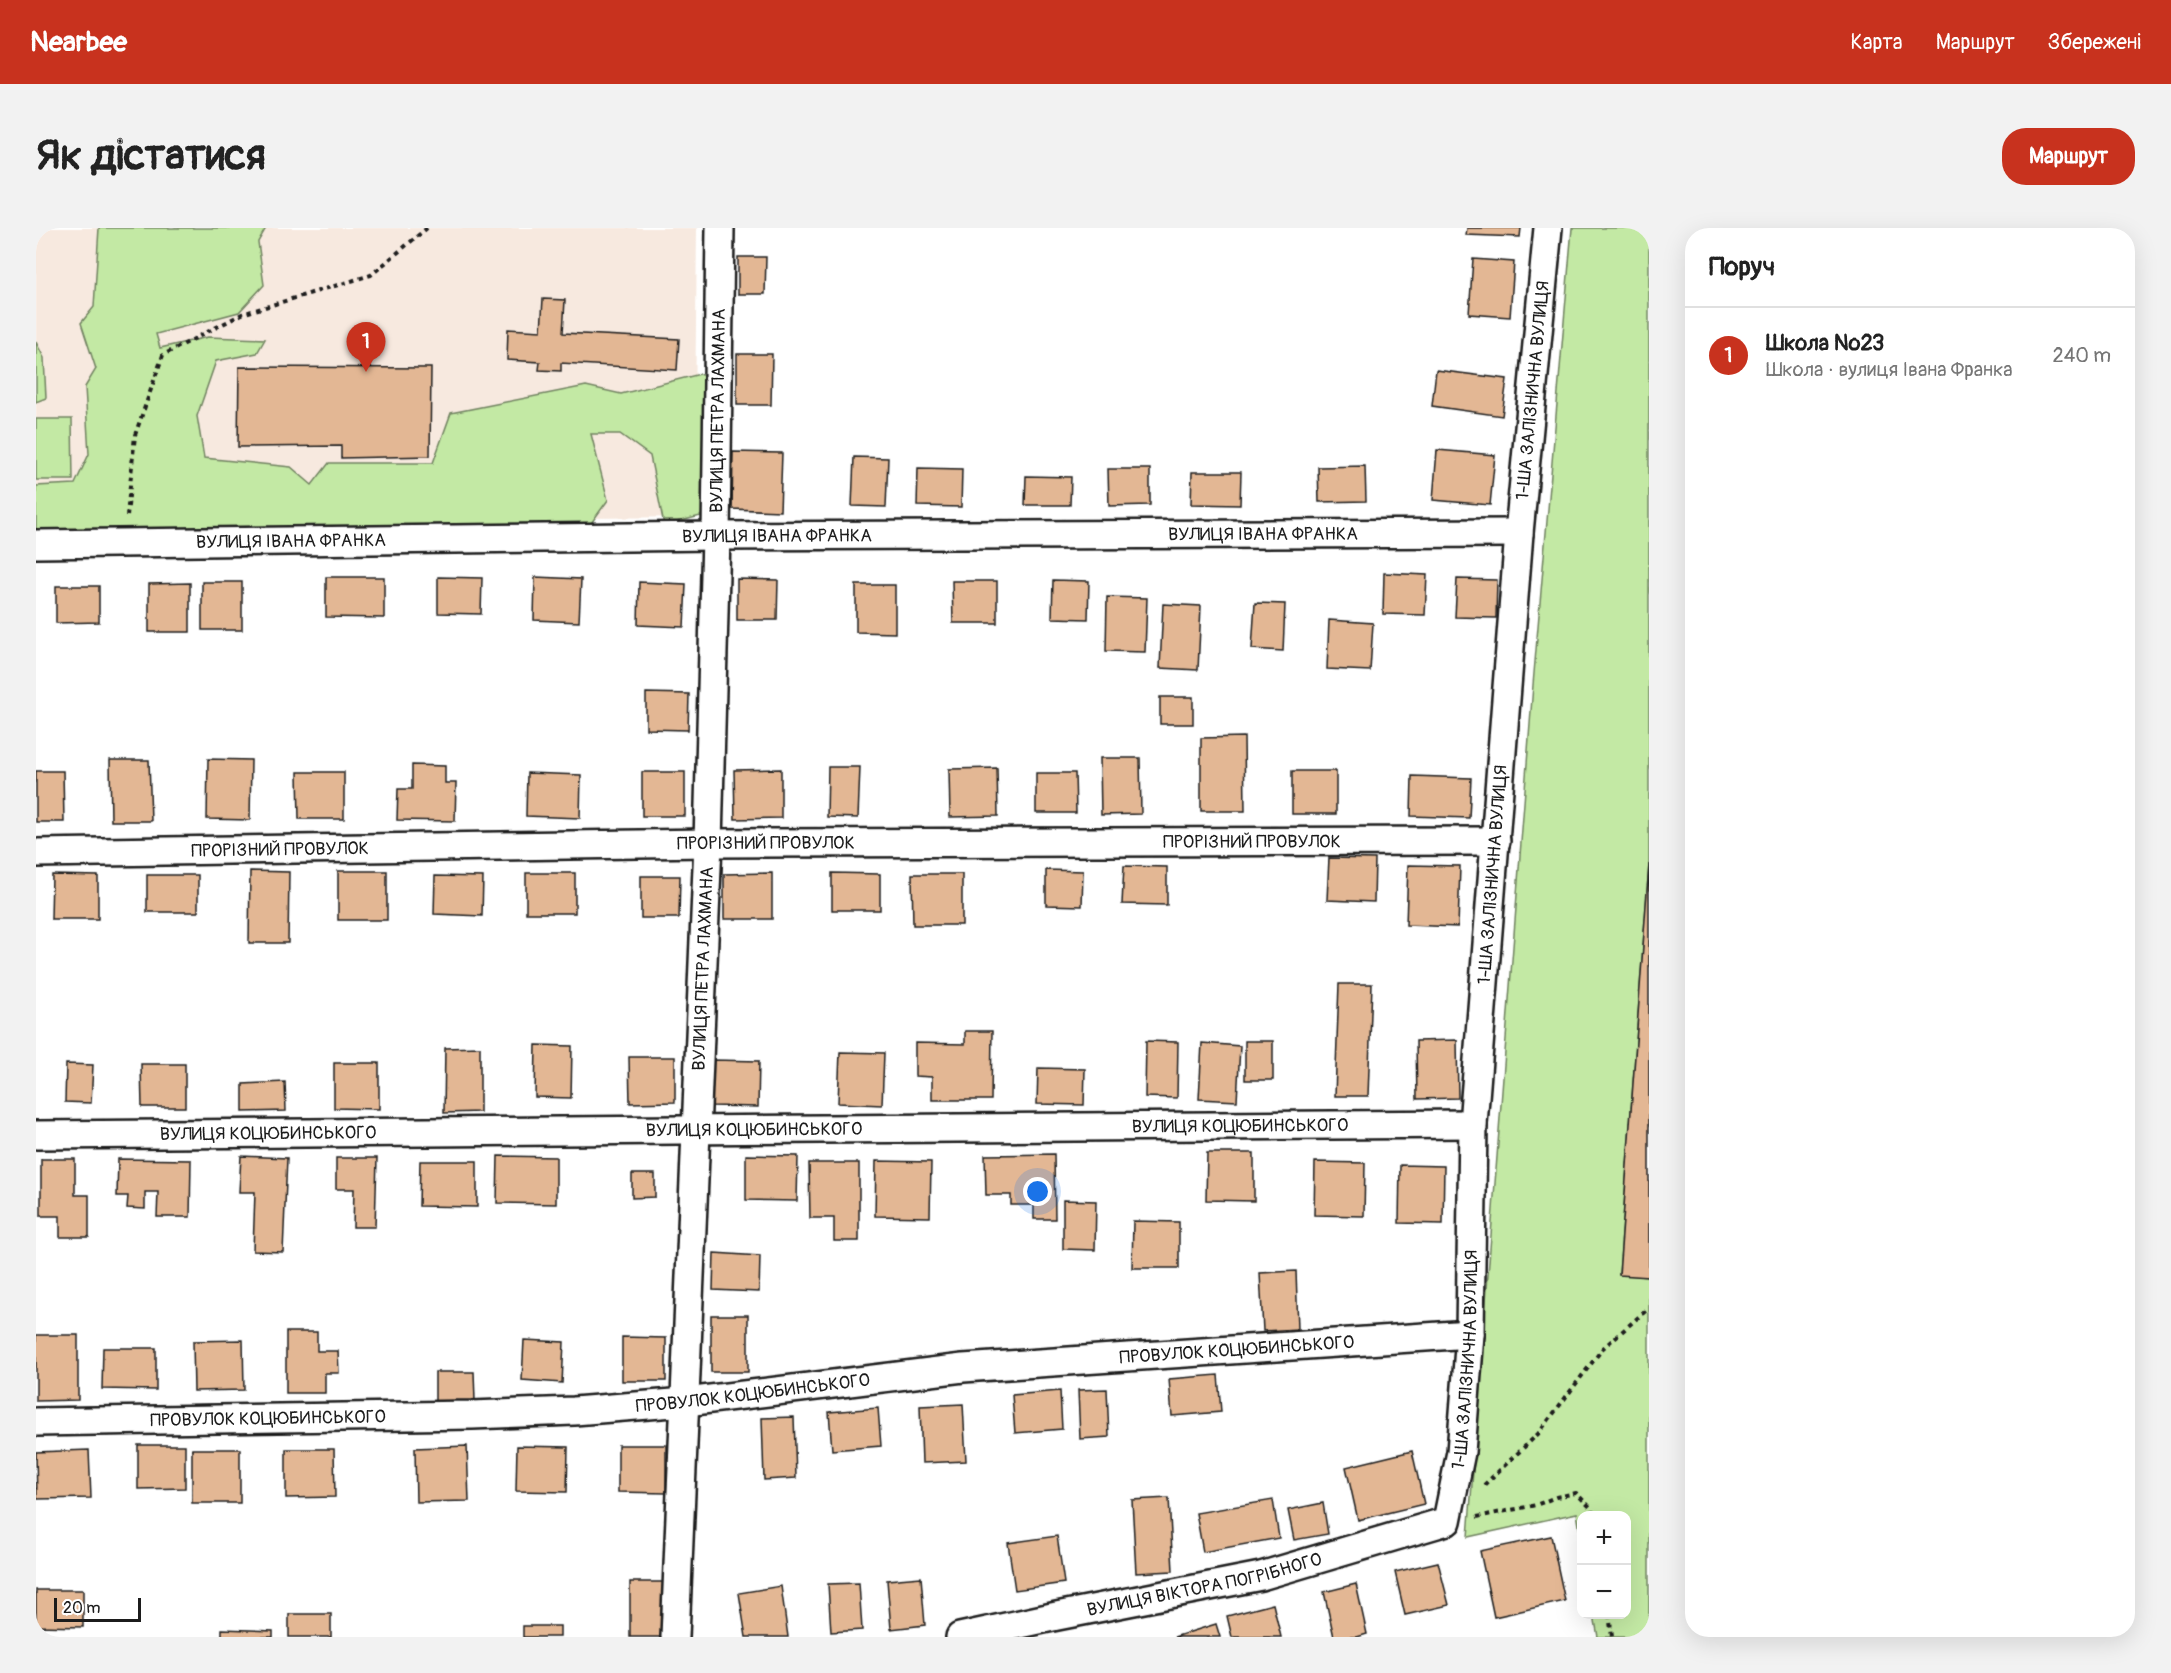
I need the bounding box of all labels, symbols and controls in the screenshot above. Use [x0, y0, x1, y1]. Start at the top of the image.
text: Nearbee [30, 25, 127, 60]
text: Карта [1851, 29, 1903, 56]
text: Маршрут [1936, 29, 2015, 56]
text: Збережені [2048, 29, 2141, 56]
button: Маршрут [2002, 128, 2135, 185]
text: Як дістатися [36, 130, 266, 182]
text: Поруч [1709, 251, 1775, 283]
street label: 1-ША ЗАЛІЗНИЧНА ВУЛИЦЯ [1511, 280, 1555, 501]
street label: ВУЛИЦЯ ПЕТРА ЛАХМАНА [705, 308, 731, 513]
pin: 1 [346, 322, 386, 372]
text: Школа №23 [1766, 329, 1884, 357]
text: 1 [1725, 343, 1732, 368]
text: 240 m [2052, 343, 2111, 368]
text: Школа · вулиця Івана Франка [1766, 357, 2013, 382]
street label: ВУЛИЦЯ ІВАНА ФРАНКА [1168, 523, 1358, 546]
street label: ВУЛИЦЯ ІВАНА ФРАНКА [682, 524, 872, 548]
street label: ВУЛИЦЯ ІВАНА ФРАНКА [196, 529, 386, 554]
street label: 1-ША ЗАЛІЗНИЧНА ВУЛИЦЯ [1473, 764, 1513, 985]
street label: ПРОРІЗНИЙ ПРОВУЛОК [1163, 830, 1341, 854]
street label: ПРОРІЗНИЙ ПРОВУЛОК [677, 832, 855, 855]
street label: ПРОРІЗНИЙ ПРОВУЛОК [191, 837, 369, 863]
street label: ВУЛИЦЯ ПЕТРА ЛАХМАНА [688, 866, 719, 1071]
street label: ВУЛИЦЯ КОЦЮБИНСЬКОГО [1132, 1114, 1348, 1139]
street label: ВУЛИЦЯ КОЦЮБИНСЬКОГО [646, 1118, 862, 1142]
street label: ВУЛИЦЯ КОЦЮБИНСЬКОГО [160, 1121, 376, 1146]
your location [1023, 1177, 1052, 1206]
street label: 1-ША ЗАЛІЗНИЧНА ВУЛИЦЯ [1447, 1250, 1483, 1472]
street label: ПРОВУЛОК КОЦЮБИНСЬКОГО [1119, 1331, 1355, 1369]
street label: ПРОВУЛОК КОЦЮБИНСЬКОГО [635, 1369, 871, 1418]
street label: ПРОВУЛОК КОЦЮБИНСЬКОГО [150, 1405, 386, 1432]
map controls [1577, 1511, 1631, 1619]
button: + [1577, 1511, 1631, 1565]
street label: ВУЛИЦЯ ВІКТОРА ПОГРІБНОГО [1085, 1548, 1325, 1622]
button: − [1577, 1565, 1631, 1619]
scale bar [54, 1595, 141, 1622]
text: 20 m [63, 1598, 101, 1618]

